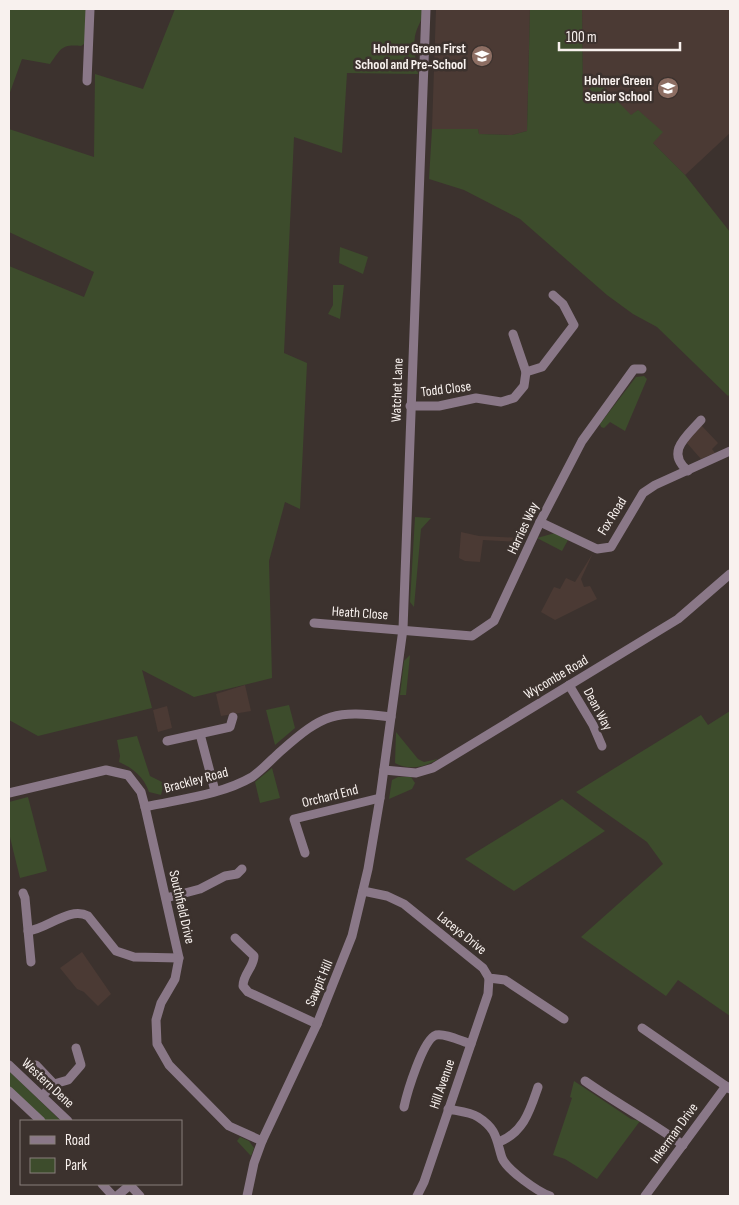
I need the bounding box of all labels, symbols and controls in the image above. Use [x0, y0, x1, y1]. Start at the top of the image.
scale bar [559, 20, 680, 52]
text: 100 m [566, 28, 597, 47]
place label: Holmer Green First School and Pre-School [355, 40, 466, 73]
school or university icon: Holmer Green First School and Pre-School [470, 44, 494, 68]
place label: Holmer Green Senior School [584, 72, 652, 105]
school or university icon: Holmer Green Senior School [656, 76, 680, 100]
street label: Watchet Lane [387, 358, 407, 422]
street label: Todd Close [420, 377, 472, 401]
street label: Fox Road [594, 494, 630, 538]
street label: Harries Way [504, 499, 543, 557]
street label: Heath Close [331, 603, 389, 623]
street label: Wycombe Road [521, 651, 591, 703]
street label: Dean Way [580, 685, 616, 734]
street label: Brackley Road [162, 763, 230, 797]
street label: Orchard End [300, 781, 360, 811]
street label: Southfield Drive [165, 869, 199, 945]
street label: Laceys Drive [434, 908, 490, 958]
street label: Sawpit Hill [302, 957, 336, 1009]
street label: Western Dene [18, 1054, 78, 1112]
street label: Hill Avenue [426, 1057, 458, 1111]
street label: Inkerman Drive [646, 1099, 702, 1167]
legend [20, 1120, 182, 1185]
text: Road [65, 1131, 90, 1150]
text: Park [65, 1156, 87, 1175]

